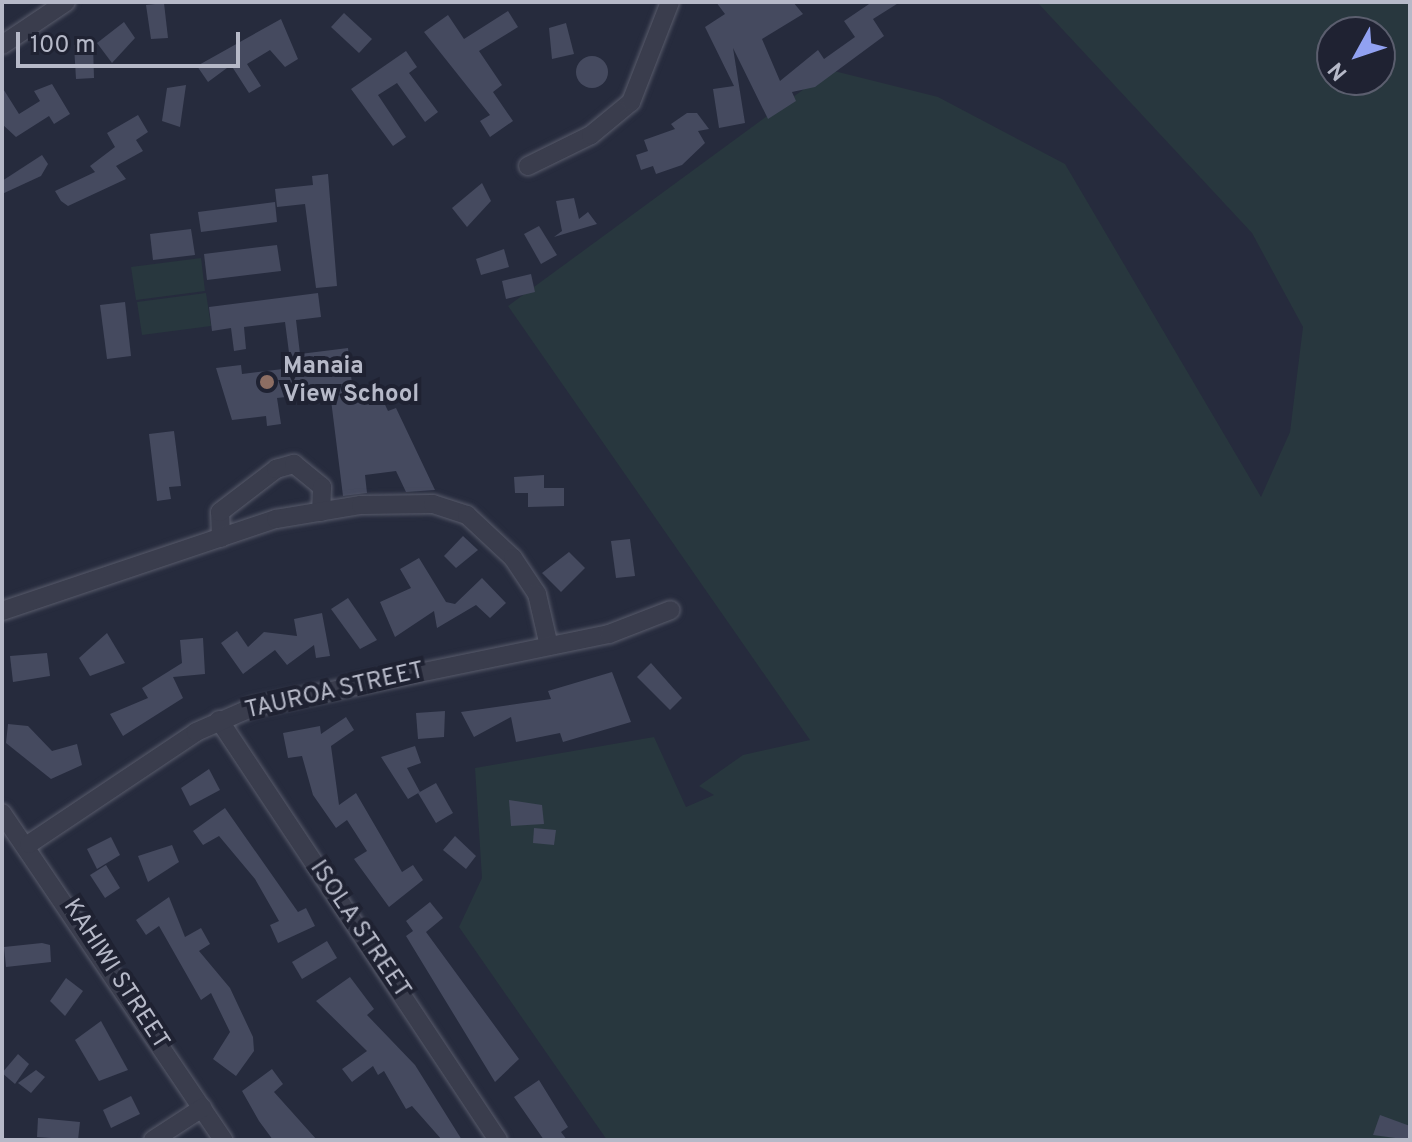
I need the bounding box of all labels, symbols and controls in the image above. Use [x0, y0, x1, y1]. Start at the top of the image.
scale bar [20, 16, 244, 66]
north arrow [1316, 16, 1396, 96]
text: 100 m [30, 31, 96, 61]
text: N [1323, 56, 1354, 85]
place label: Manaia View School [283, 354, 419, 410]
marker: Manaia View School [258, 373, 276, 391]
street label: TAUROA STREET [242, 657, 428, 727]
street label: ISOLA STREET [302, 855, 416, 1005]
street label: KAHIWI STREET [56, 894, 174, 1056]

